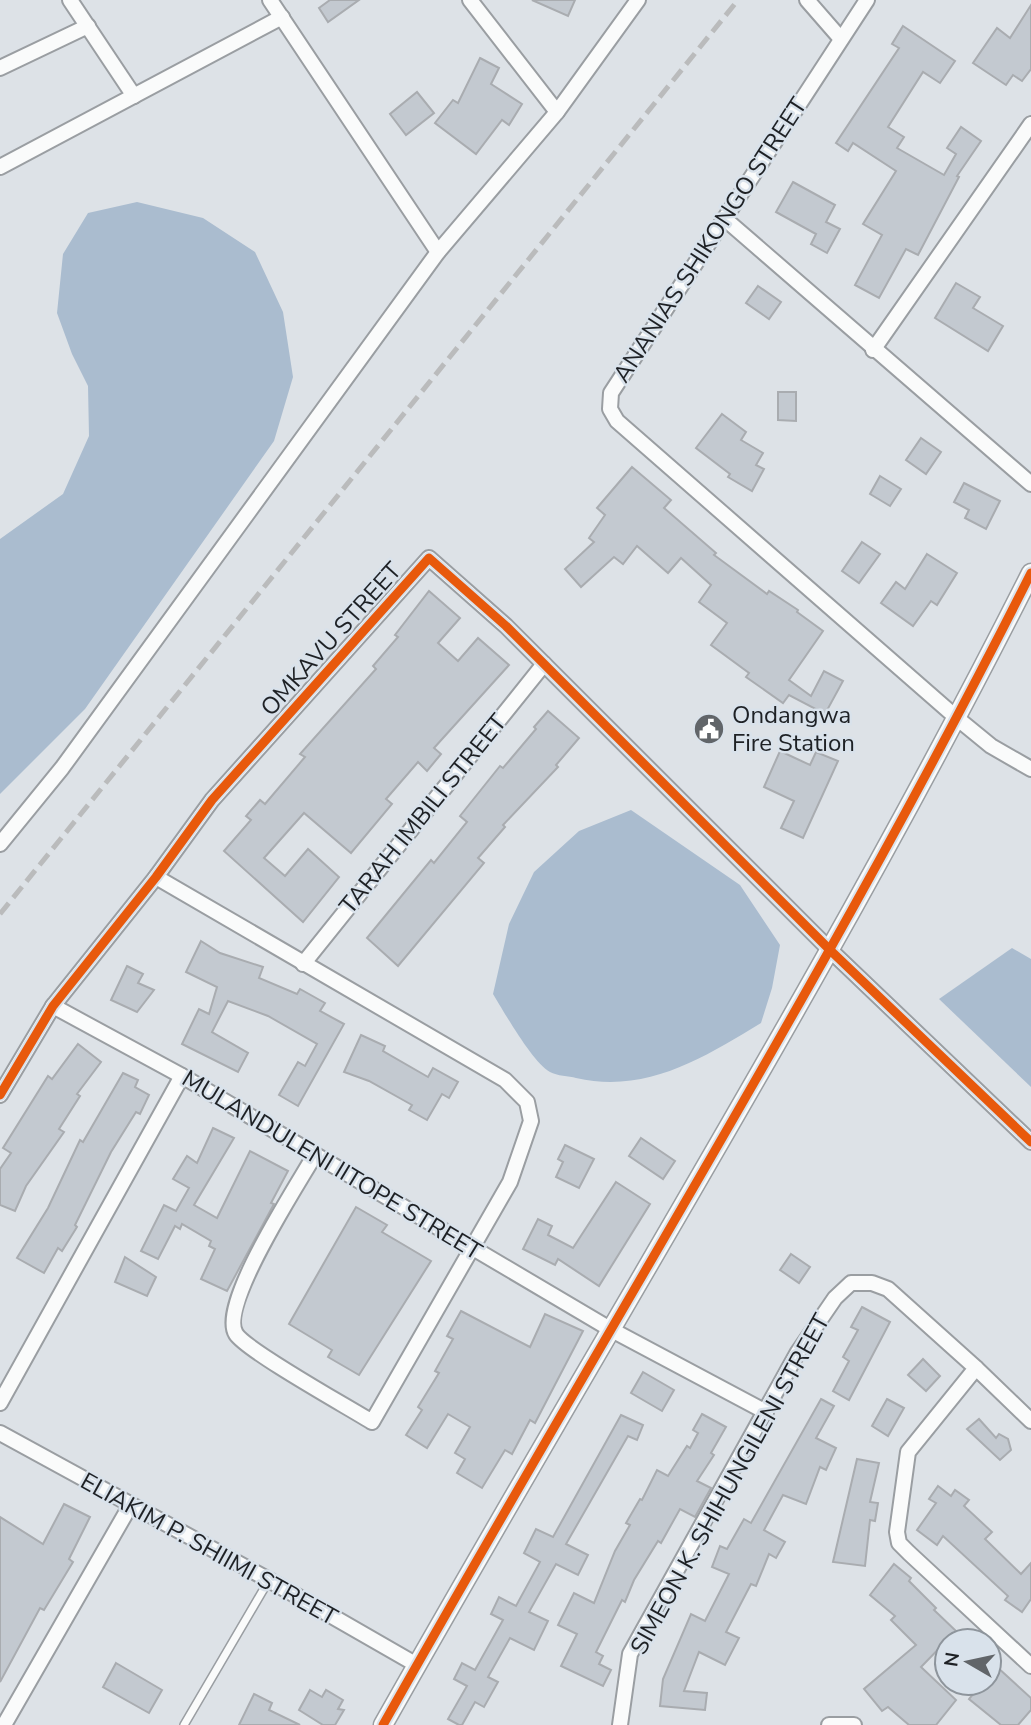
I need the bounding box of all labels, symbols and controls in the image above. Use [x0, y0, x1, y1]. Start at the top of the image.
street label: ANANIAS SHIKONGO STREET [606, 91, 815, 389]
street label: OMKAVU STREET [253, 555, 409, 723]
place label: Ondangwa Fire Station [732, 699, 855, 759]
street label: TARAH IMBILI STREET [332, 707, 514, 921]
public building icon: Ondangwa Fire Station [692, 712, 726, 746]
street label: MULANDULENI IITOPE STREET [176, 1063, 488, 1268]
street label: SIMEON K. SHIHUNGILENI STREET [623, 1307, 838, 1660]
street label: ELIAKIM P. SHIIMI STREET [75, 1465, 344, 1633]
north arrow [933, 1627, 1003, 1697]
text: N [938, 1650, 966, 1669]

